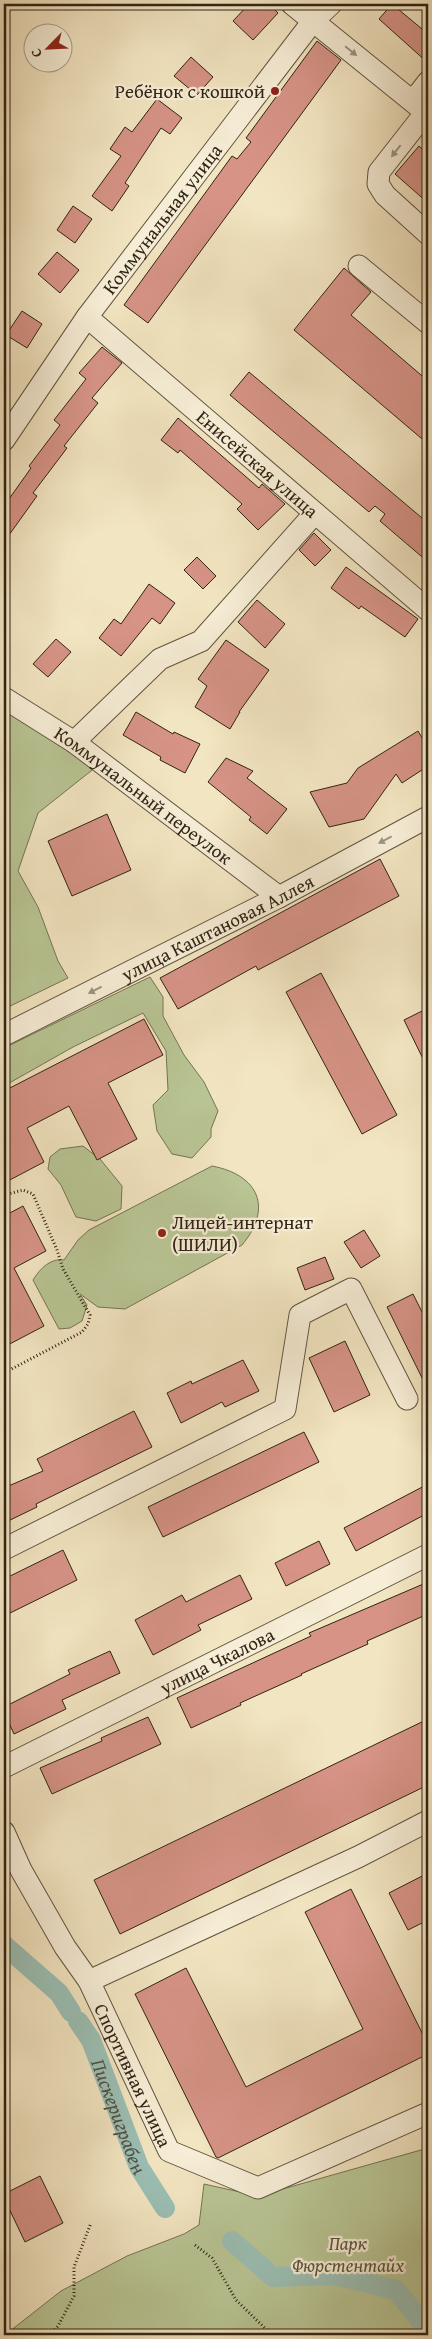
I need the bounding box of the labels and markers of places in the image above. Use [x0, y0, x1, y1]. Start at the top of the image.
place label: Ребёнок с кошкой [115, 77, 265, 105]
marker: Ребёнок с кошкой [269, 85, 281, 97]
place label: Лицей-интернат (ШИЛИ) [172, 1208, 314, 1258]
marker: Лицей-интернат (ШИЛИ) [156, 1227, 168, 1239]

